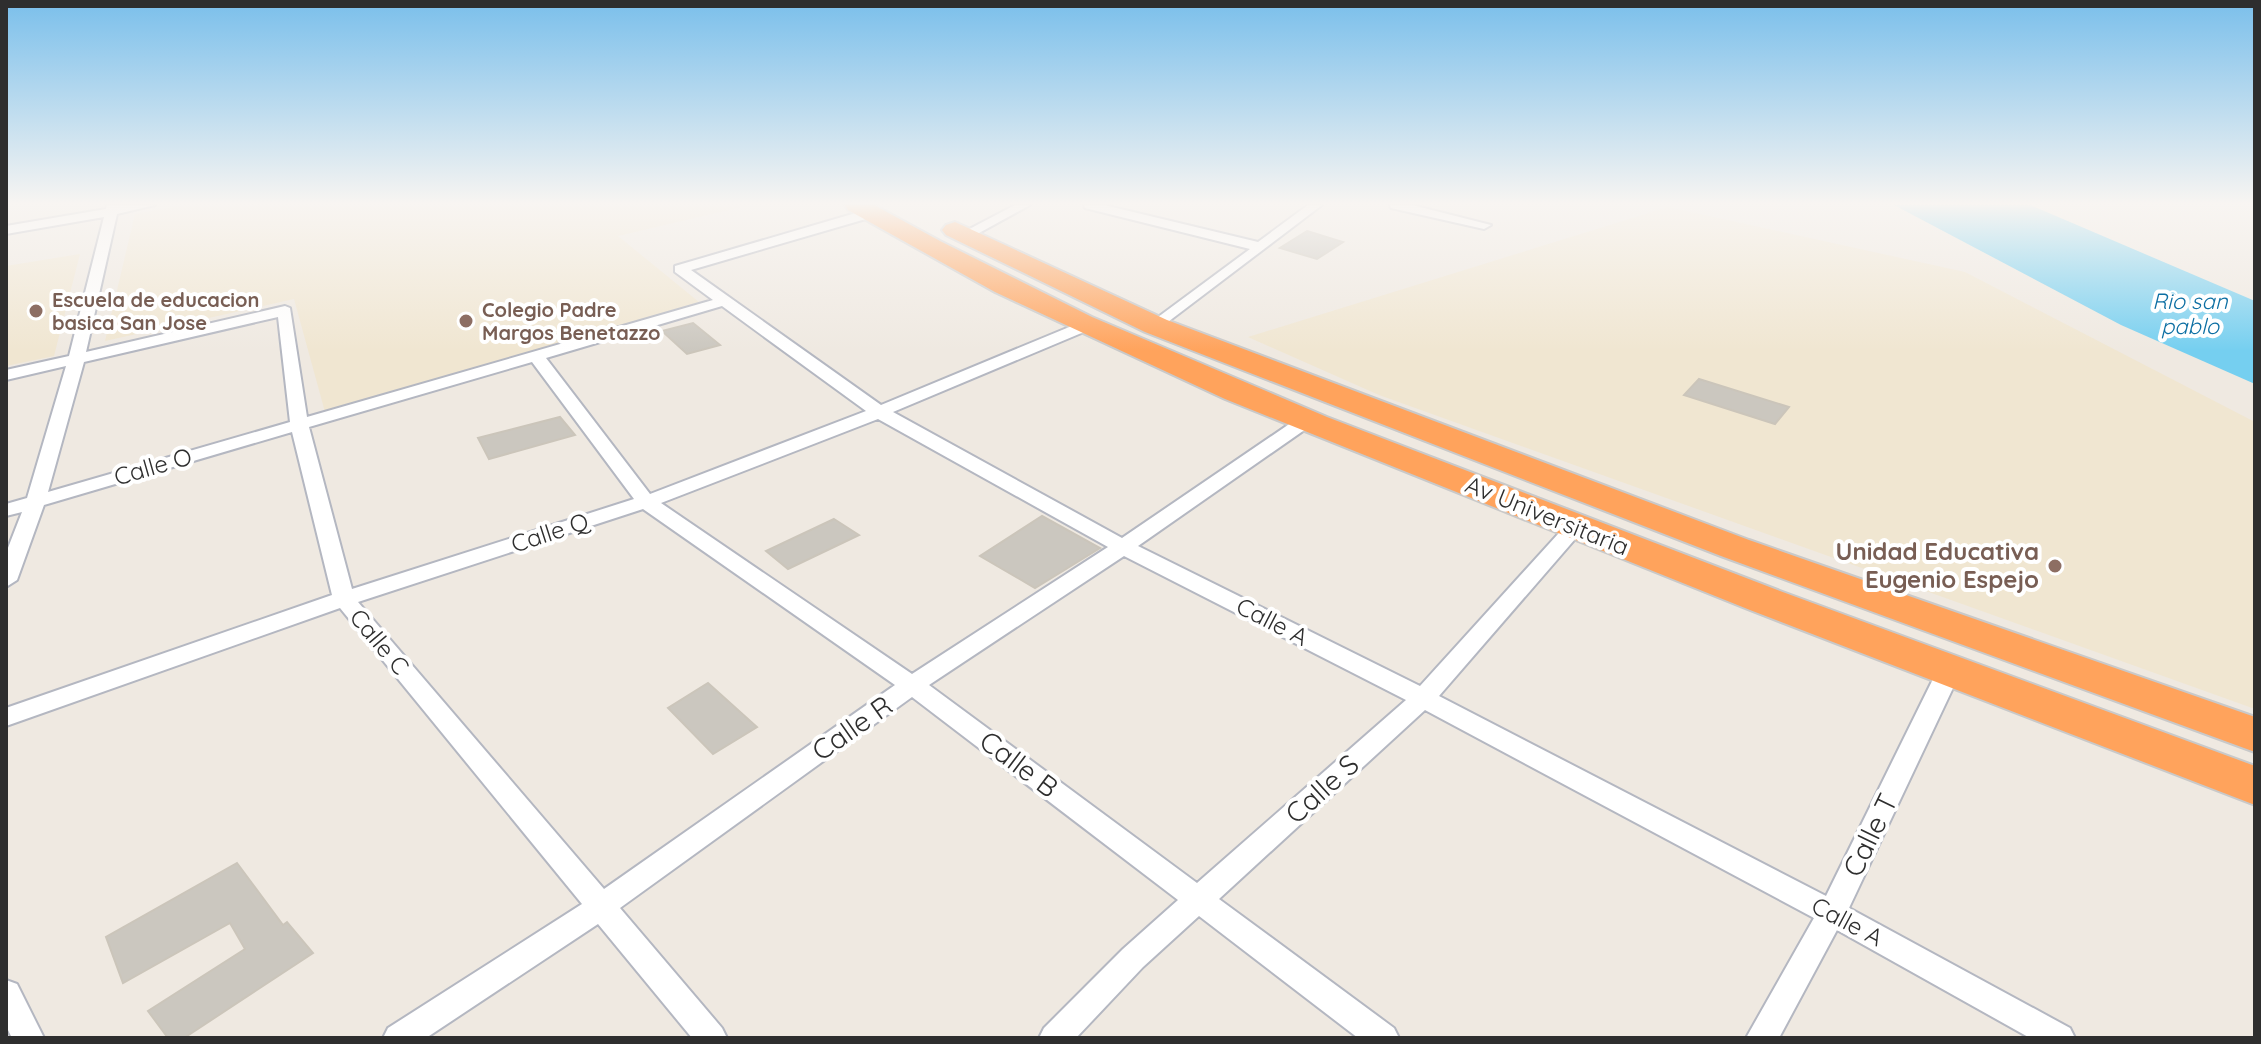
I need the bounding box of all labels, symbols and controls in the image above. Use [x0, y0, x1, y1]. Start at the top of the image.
place label: Escuela de educacion basica San Jose [52, 287, 259, 335]
water label: Rio san pablo [2152, 287, 2229, 340]
place label: Colegio Padre Margos Benetazzo [482, 297, 660, 345]
marker: Escuela de educacion basica San Jose [27, 302, 45, 320]
marker: Colegio Padre Margos Benetazzo [457, 312, 475, 330]
street label: Calle O [110, 441, 195, 491]
street label: Av Universitaria [1461, 469, 1633, 561]
street label: Calle Q [507, 505, 594, 559]
place label: Unidad Educativa Eugenio Espejo [1835, 536, 2039, 594]
marker: Unidad Educativa Eugenio Espejo [2046, 557, 2064, 575]
street label: Calle A [1231, 590, 1313, 652]
street label: Calle C [344, 602, 416, 680]
street label: Calle R [805, 687, 899, 768]
street label: Calle B [973, 723, 1066, 805]
street label: Calle S [1278, 746, 1366, 831]
street label: Calle T [1834, 787, 1905, 882]
street label: Calle A [1807, 890, 1888, 952]

